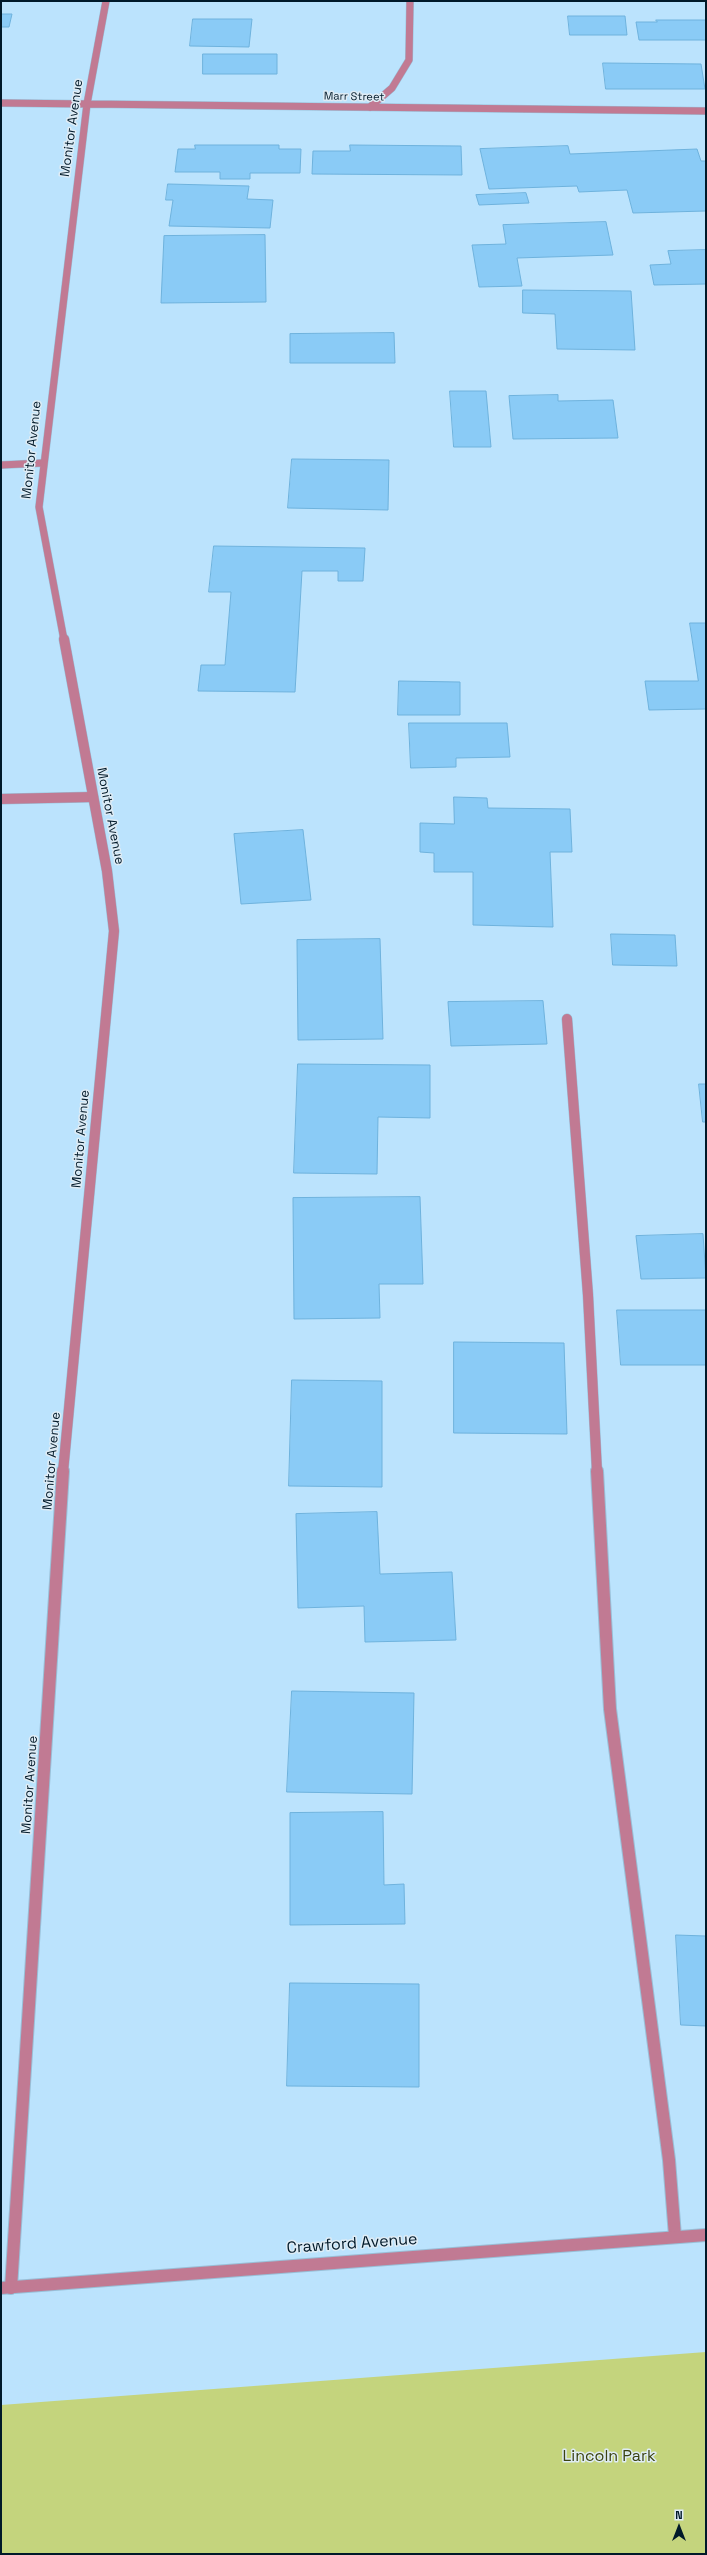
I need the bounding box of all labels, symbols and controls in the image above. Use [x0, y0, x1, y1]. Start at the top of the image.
street label: Monitor Avenue [57, 78, 87, 178]
street label: Marr Street [324, 90, 384, 104]
street label: Monitor Avenue [19, 400, 45, 500]
street label: Monitor Avenue [93, 766, 127, 866]
street label: Monitor Avenue [69, 1089, 93, 1189]
street label: Monitor Avenue [40, 1411, 64, 1511]
street label: Monitor Avenue [19, 1735, 41, 1835]
street label: Crawford Avenue [286, 2230, 418, 2258]
park label: Lincoln Park [562, 2447, 656, 2467]
north arrow [659, 2507, 699, 2547]
text: N [675, 2508, 683, 2522]

